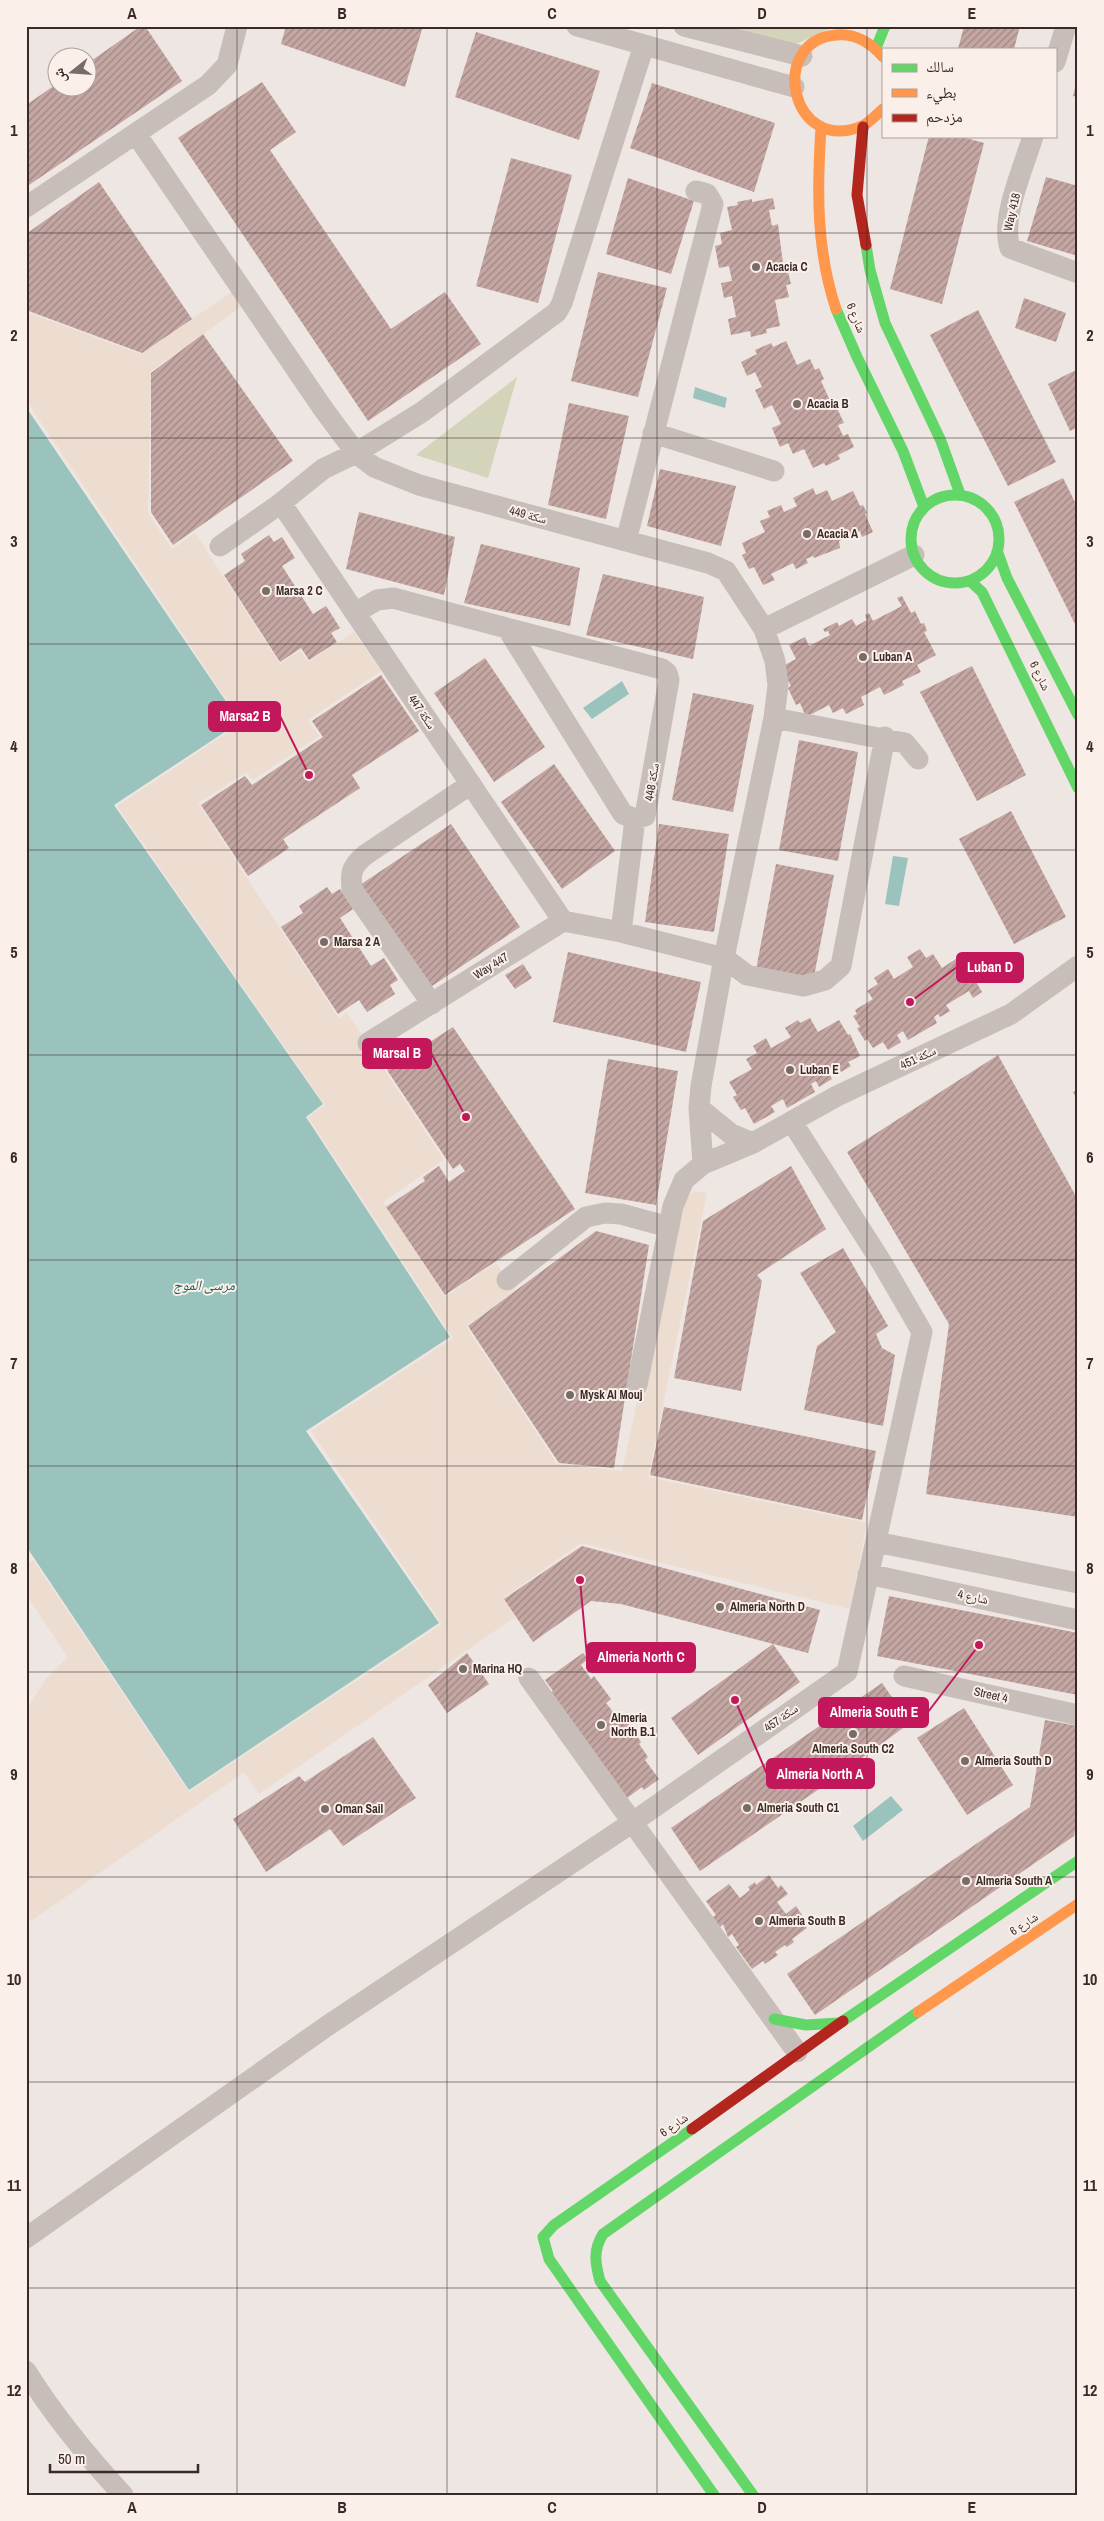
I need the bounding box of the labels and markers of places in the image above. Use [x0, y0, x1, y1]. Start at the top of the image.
place label: Acacia C [766, 259, 808, 275]
marker: Acacia C [750, 261, 762, 273]
place label: Acacia B [807, 396, 849, 412]
marker: Acacia B [791, 398, 803, 410]
place label: Acacia A [817, 526, 859, 542]
marker: Acacia A [801, 528, 813, 540]
place label: Marsa 2 C [276, 583, 323, 599]
marker: Marsa 2 C [260, 585, 272, 597]
place label: Luban A [873, 649, 913, 665]
marker: Luban A [857, 651, 869, 663]
callout: Marsa2 B [209, 702, 280, 731]
place label: Marsa 2 A [334, 934, 381, 950]
marker: Marsa 2 A [318, 936, 330, 948]
callout: Luban D [957, 953, 1023, 982]
callout: Marsal B [363, 1039, 431, 1068]
place label: Luban E [800, 1062, 839, 1078]
marker: Luban E [784, 1064, 796, 1076]
place label: Mysk Al Mouj [580, 1387, 643, 1403]
marker: Mysk Al Mouj [564, 1389, 576, 1401]
place label: Almeria North D [730, 1599, 805, 1615]
marker: Almeria North D [714, 1601, 726, 1613]
callout: Almeria North C [587, 1643, 695, 1672]
place label: Marina HQ [473, 1661, 523, 1677]
marker: Marina HQ [457, 1663, 469, 1675]
callout: Almeria South E [819, 1698, 928, 1727]
place label: Almeria North B.1 [611, 1710, 656, 1740]
marker: Almeria North B.1 [595, 1719, 607, 1731]
marker: Almeria South C2 [847, 1728, 859, 1740]
place label: Almeria South C2 [812, 1741, 895, 1757]
place label: Almeria South D [975, 1753, 1052, 1769]
marker: Almeria South D [959, 1755, 971, 1767]
callout: Almeria North A [767, 1759, 874, 1788]
place label: Almeria South C1 [757, 1800, 840, 1816]
place label: Oman Sail [335, 1801, 383, 1817]
marker: Almeria South C1 [741, 1802, 753, 1814]
marker: Oman Sail [319, 1803, 331, 1815]
place label: Almeria South A [976, 1873, 1053, 1889]
marker: Almeria South A [960, 1875, 972, 1887]
place label: Almeria South B [769, 1913, 846, 1929]
marker: Almeria South B [753, 1915, 765, 1927]

